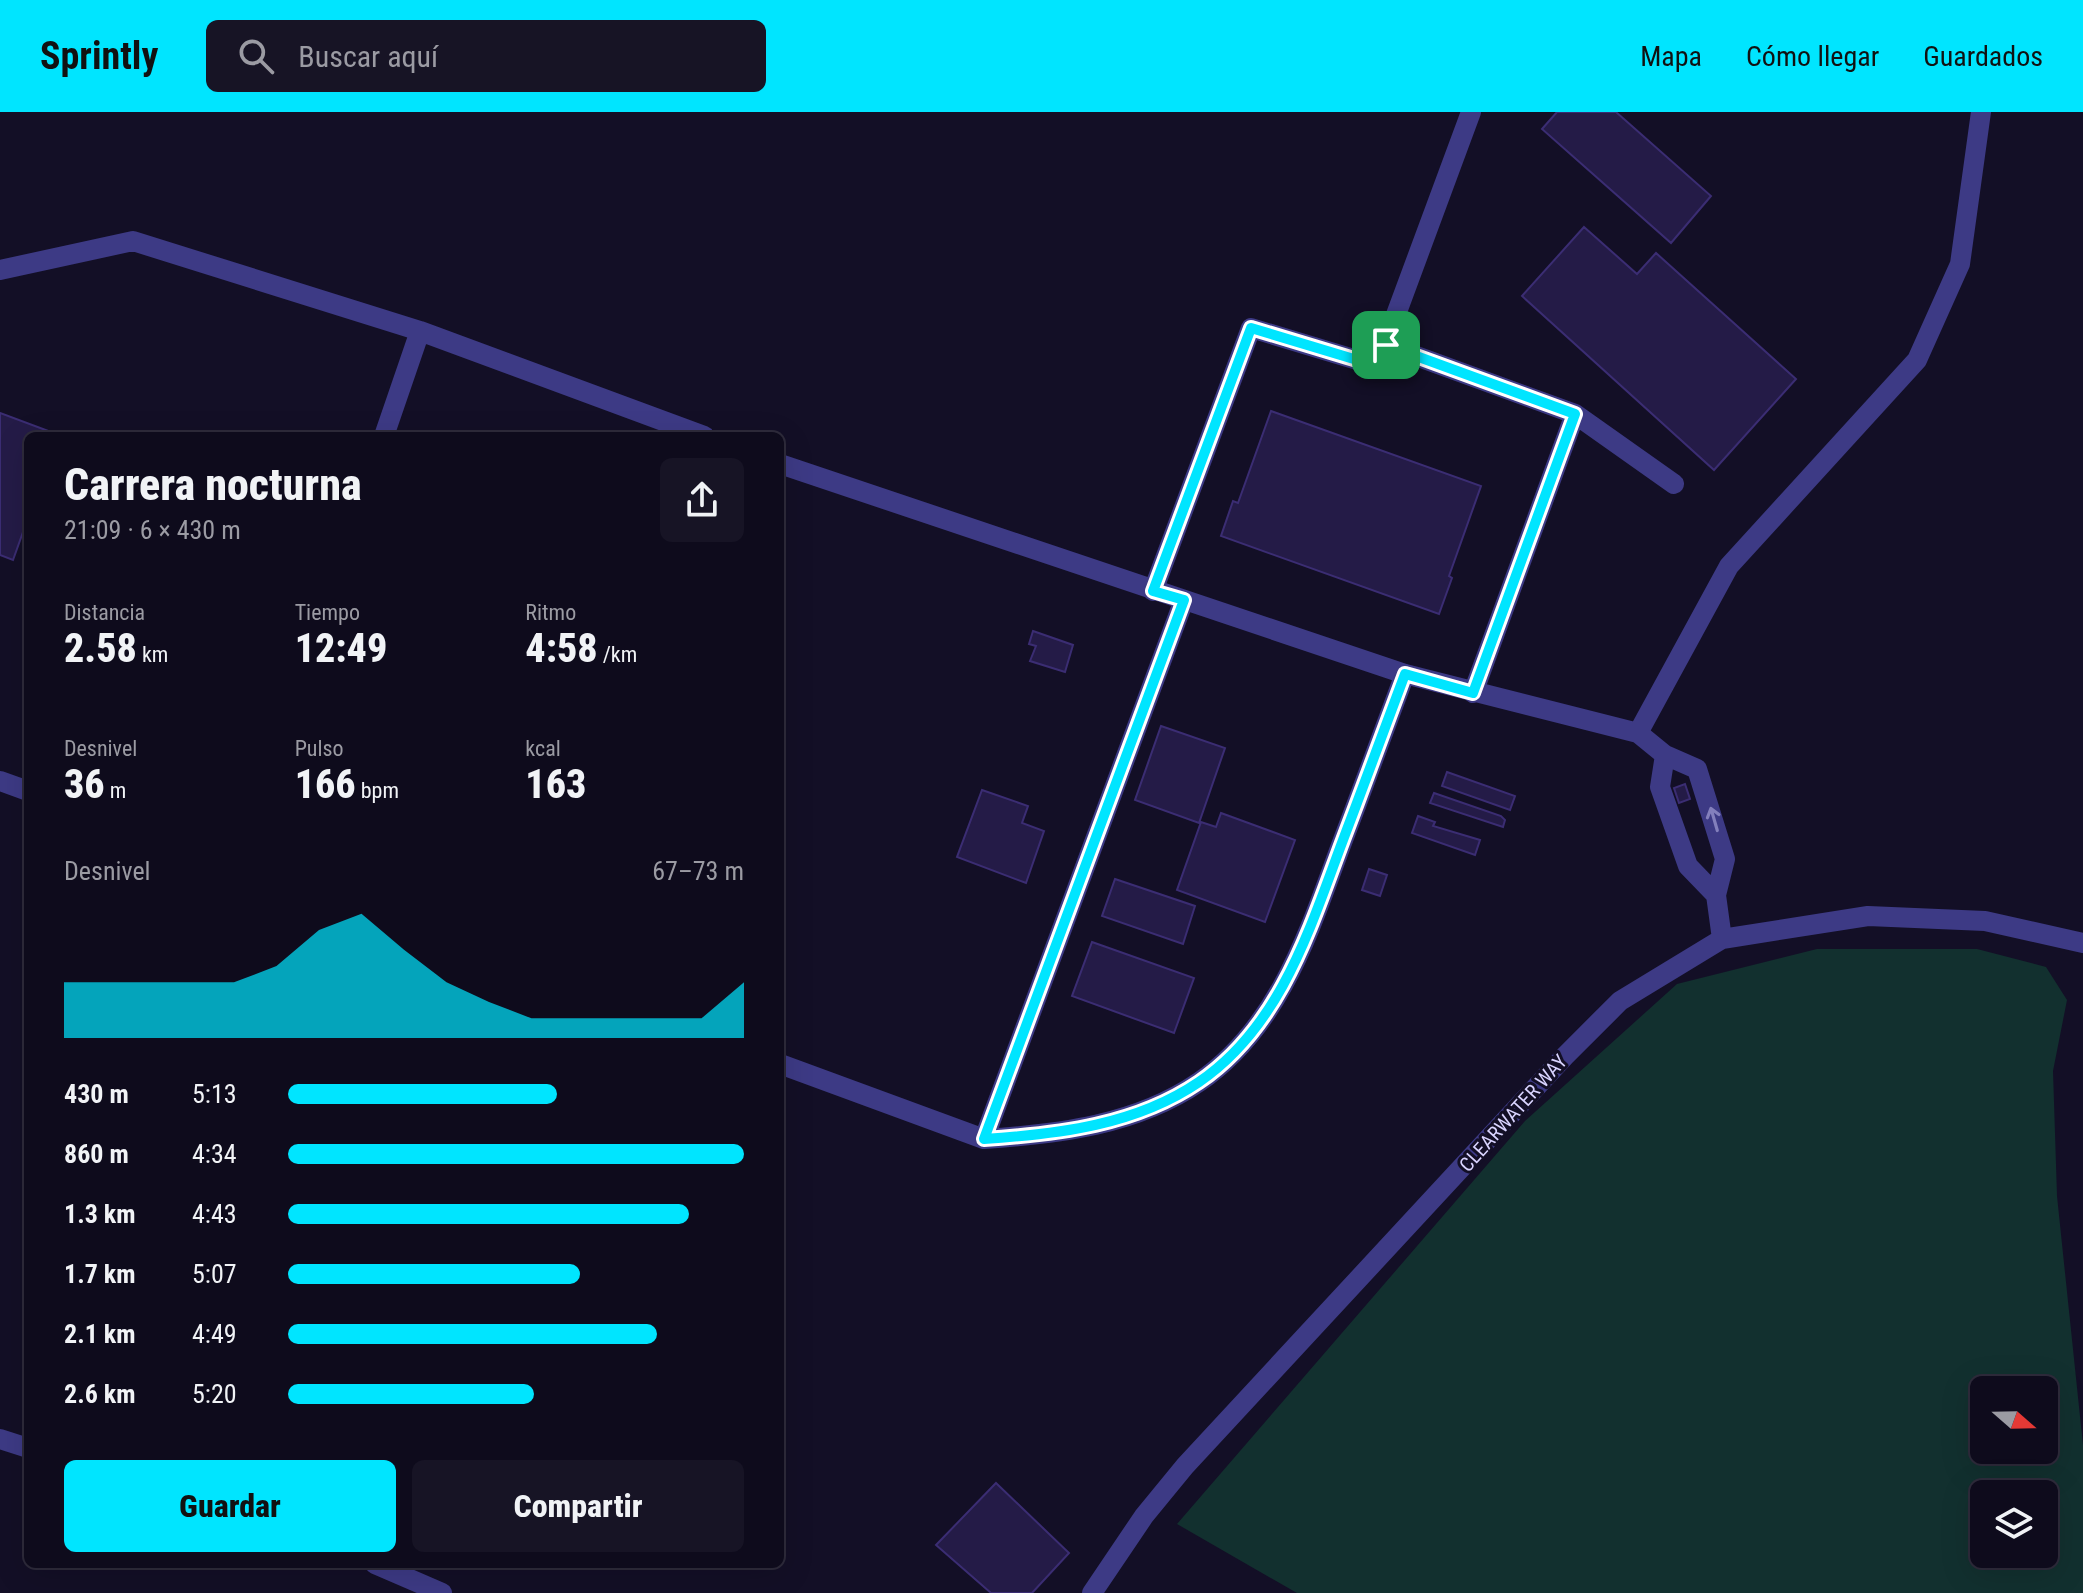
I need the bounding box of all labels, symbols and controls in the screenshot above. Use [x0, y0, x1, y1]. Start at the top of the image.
search box [206, 20, 766, 92]
text: Sprintly [40, 34, 158, 78]
icon: search [234, 34, 278, 78]
text: Buscar aquí [298, 39, 438, 74]
text: Mapa [1640, 40, 1702, 73]
text: Cómo llegar [1746, 40, 1879, 73]
text: Guardados [1923, 40, 2043, 73]
pin [1352, 311, 1420, 379]
icon: arrive [1364, 323, 1408, 367]
button: share [660, 458, 744, 542]
text: Carrera nocturna [64, 459, 362, 511]
text: 21:09 · 6 × 430 m [64, 515, 241, 545]
text: Distancia [64, 600, 145, 625]
text: Tiempo [295, 600, 360, 625]
text: Ritmo [525, 600, 576, 625]
text: 2.58 [64, 625, 137, 672]
text: 12:49 [295, 625, 387, 672]
text: 4:58 [525, 625, 598, 672]
text: km [137, 642, 168, 667]
text: /km [598, 642, 637, 667]
text: Desnivel [64, 736, 137, 761]
text: Pulso [295, 736, 344, 761]
text: kcal [525, 736, 561, 761]
text: 36 [64, 761, 105, 808]
text: 166 [295, 761, 356, 808]
text: 163 [525, 761, 586, 808]
text: m [105, 778, 126, 803]
text: bpm [356, 778, 399, 803]
one-way arrow [1705, 807, 1720, 833]
text: Desnivel [64, 856, 151, 886]
text: 67–73 m [652, 856, 744, 886]
street label: CLEARWATER WAY [1454, 1049, 1572, 1177]
text: 430 m [64, 1079, 129, 1109]
text: 5:13 [192, 1079, 237, 1109]
text: 860 m [64, 1139, 129, 1169]
text: 4:34 [192, 1139, 237, 1169]
text: 1.3 km [64, 1199, 136, 1229]
text: 4:43 [192, 1199, 237, 1229]
text: 1.7 km [64, 1259, 136, 1289]
text: 5:07 [192, 1259, 237, 1289]
text: 2.1 km [64, 1319, 136, 1349]
text: 4:49 [192, 1319, 237, 1349]
north arrow [1970, 1376, 2058, 1464]
map controls [1970, 1376, 2058, 1568]
text: 2.6 km [64, 1379, 136, 1409]
text: 5:20 [192, 1379, 237, 1409]
button: Guardar [64, 1460, 396, 1552]
button: Compartir [412, 1460, 744, 1552]
button: layers [1970, 1480, 2058, 1568]

